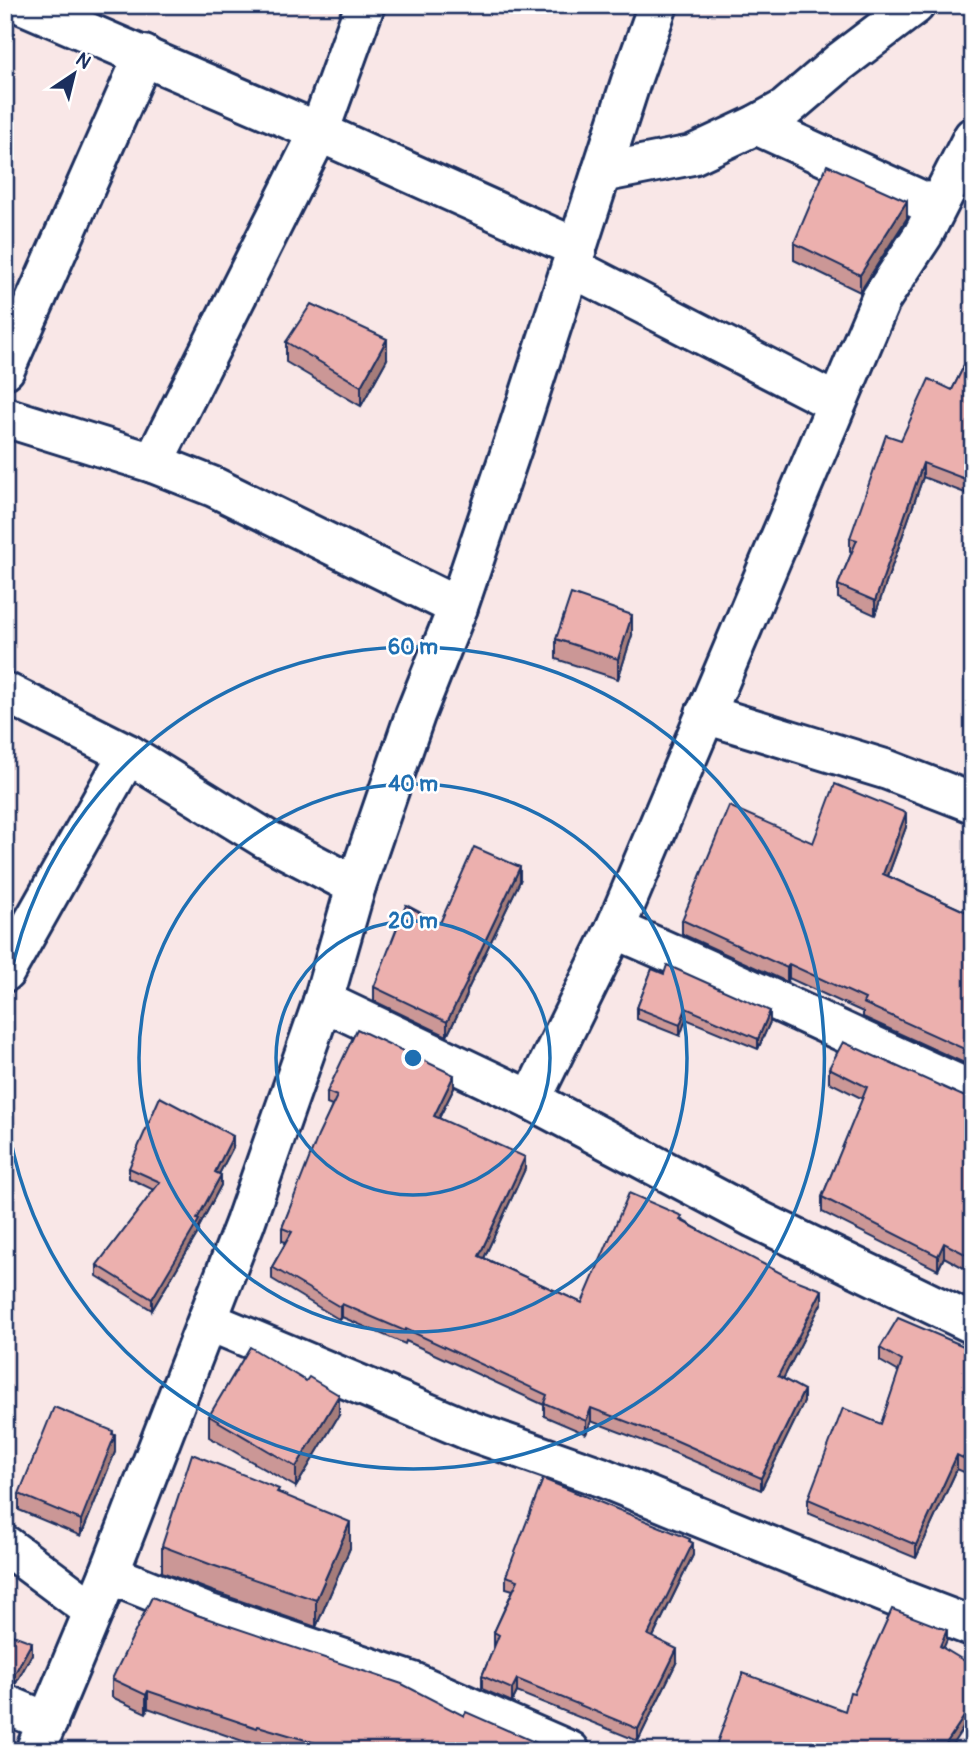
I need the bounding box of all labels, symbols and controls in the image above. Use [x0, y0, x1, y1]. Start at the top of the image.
north arrow [38, 38, 108, 108]
text: N [71, 47, 95, 74]
text: 60 m [388, 634, 438, 661]
text: 40 m [388, 771, 438, 798]
text: 20 m [388, 908, 438, 935]
centre of rings [401, 1046, 425, 1070]

